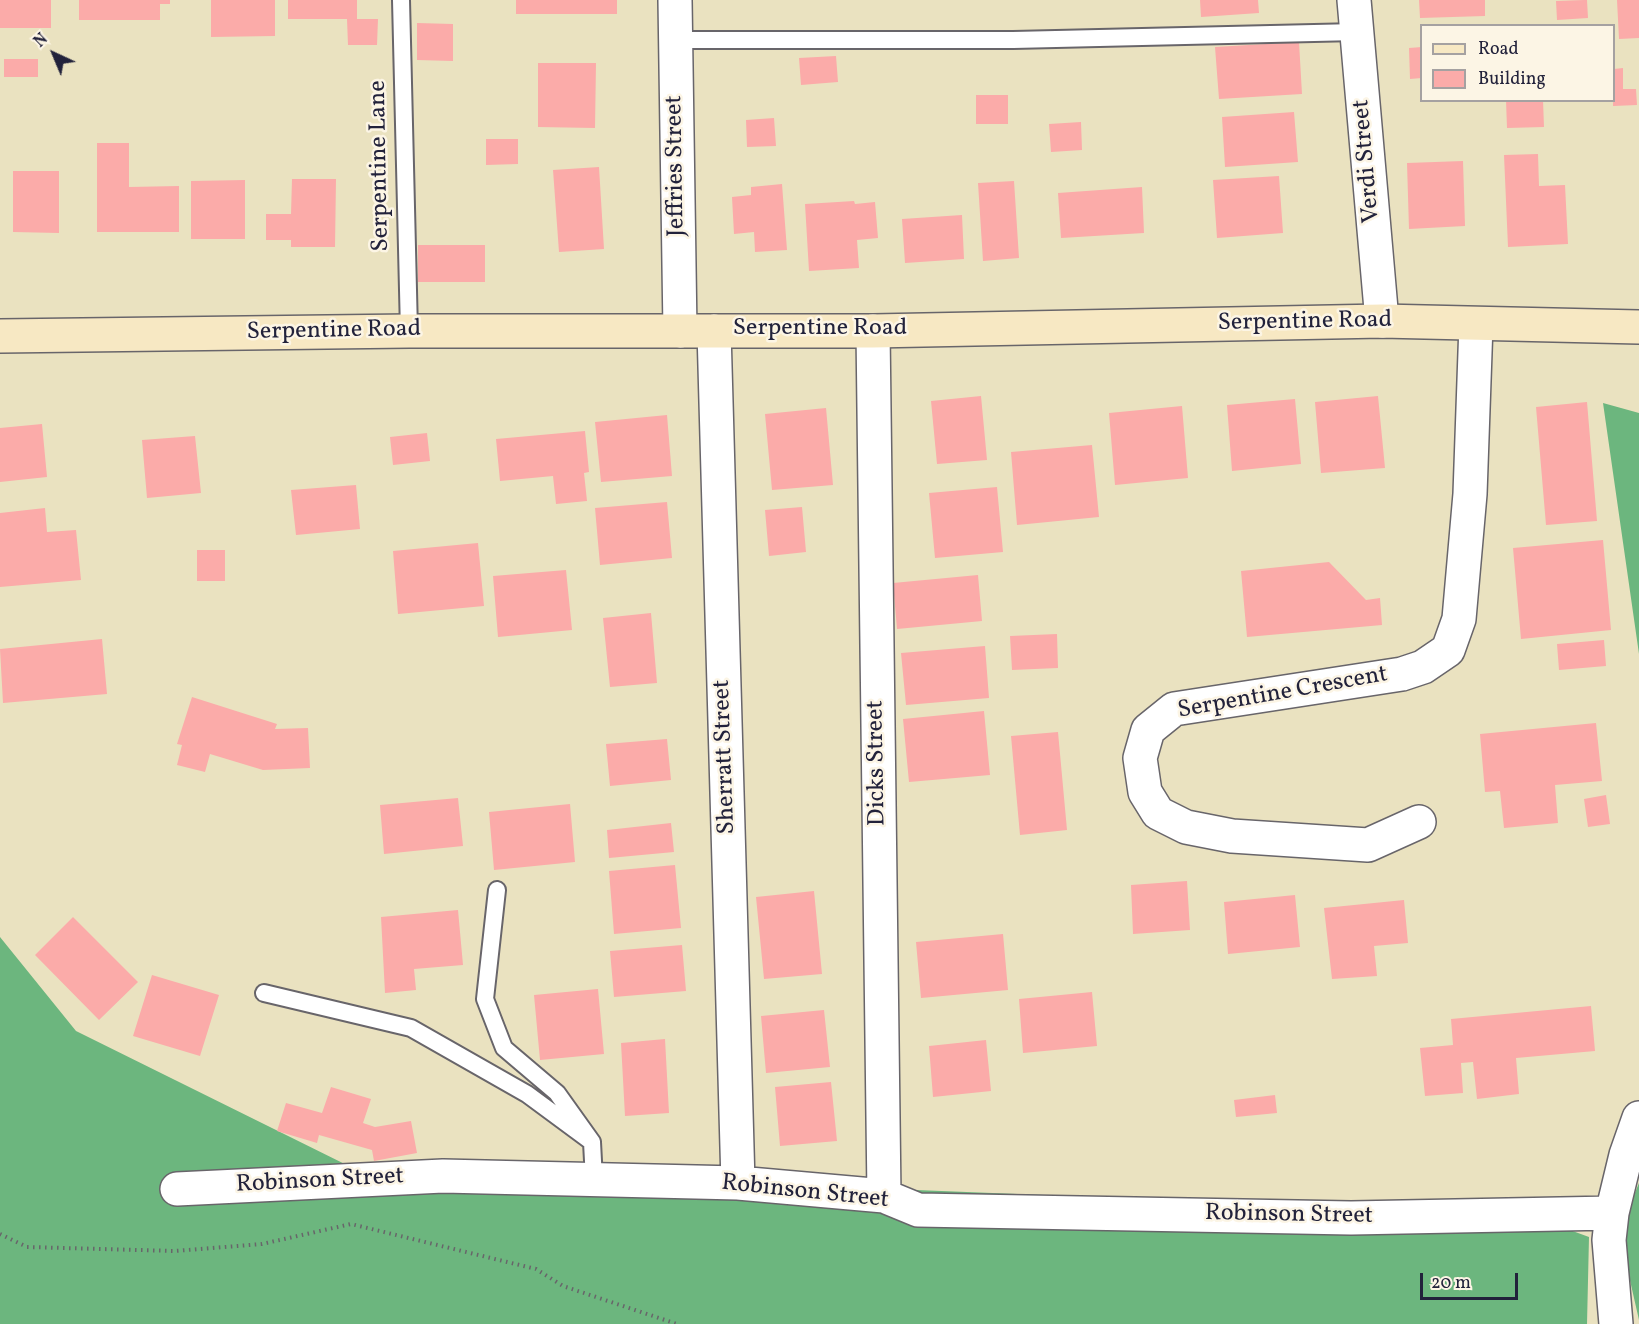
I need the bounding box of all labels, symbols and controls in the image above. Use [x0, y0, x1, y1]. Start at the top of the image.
north arrow [24, 24, 84, 84]
legend [1420, 24, 1615, 102]
text: N [30, 29, 53, 53]
text: Road [1478, 37, 1519, 62]
text: Building [1478, 67, 1546, 92]
street label: Serpentine Lane [365, 80, 397, 252]
street label: Jeffries Street [661, 95, 693, 237]
street label: Verdi Street [1348, 98, 1388, 224]
street label: Serpentine Road [1218, 307, 1392, 339]
street label: Serpentine Road [247, 316, 421, 348]
street label: Serpentine Road [733, 316, 907, 344]
street label: Serpentine Crescent [1176, 661, 1390, 727]
street label: Sherratt Street [709, 679, 743, 835]
street label: Dicks Street [863, 700, 893, 826]
street label: Robinson Street [235, 1163, 405, 1201]
street label: Robinson Street [720, 1170, 890, 1216]
street label: Robinson Street [1205, 1200, 1373, 1232]
scale bar [1423, 1261, 1520, 1299]
text: 20 m [1431, 1271, 1471, 1296]

